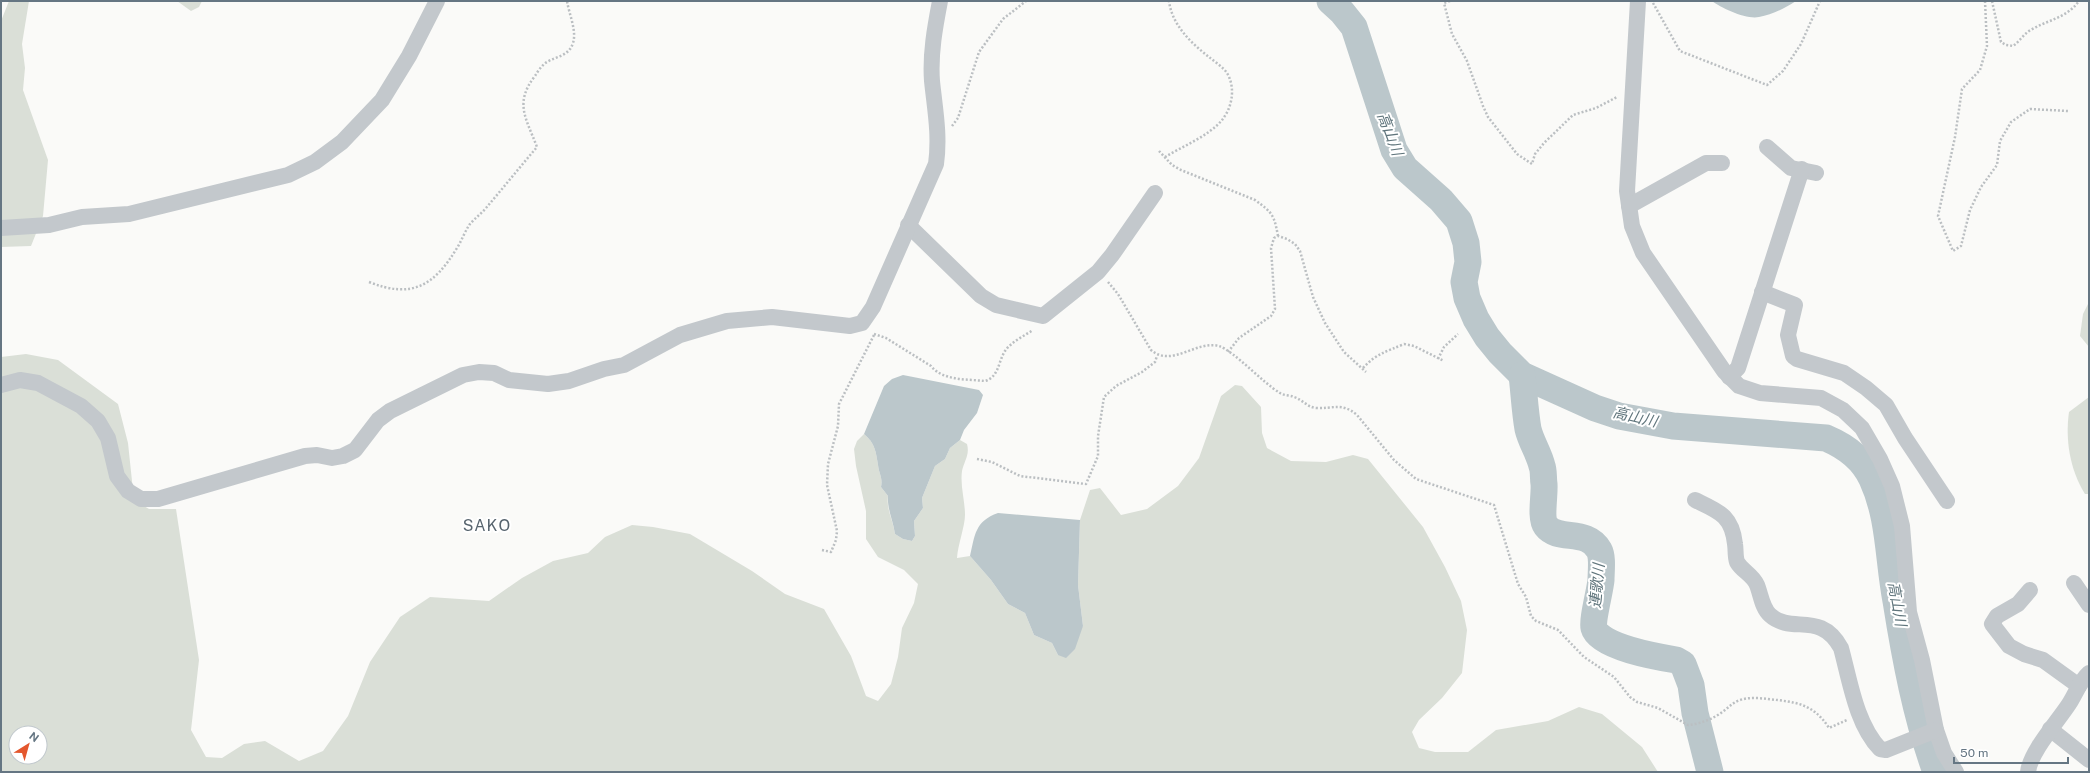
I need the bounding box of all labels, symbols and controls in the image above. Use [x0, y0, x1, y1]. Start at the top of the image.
water label: 高山川 [1374, 110, 1407, 160]
water label: 高山川 [1611, 403, 1661, 430]
district label: SAKO [463, 516, 511, 535]
water label: 連歌川 [1586, 561, 1607, 609]
water label: 高山川 [1885, 580, 1910, 630]
north arrow [8, 725, 48, 765]
text: N [27, 730, 41, 744]
scale bar [1954, 739, 2068, 765]
text: 50 m [1960, 746, 1988, 760]

